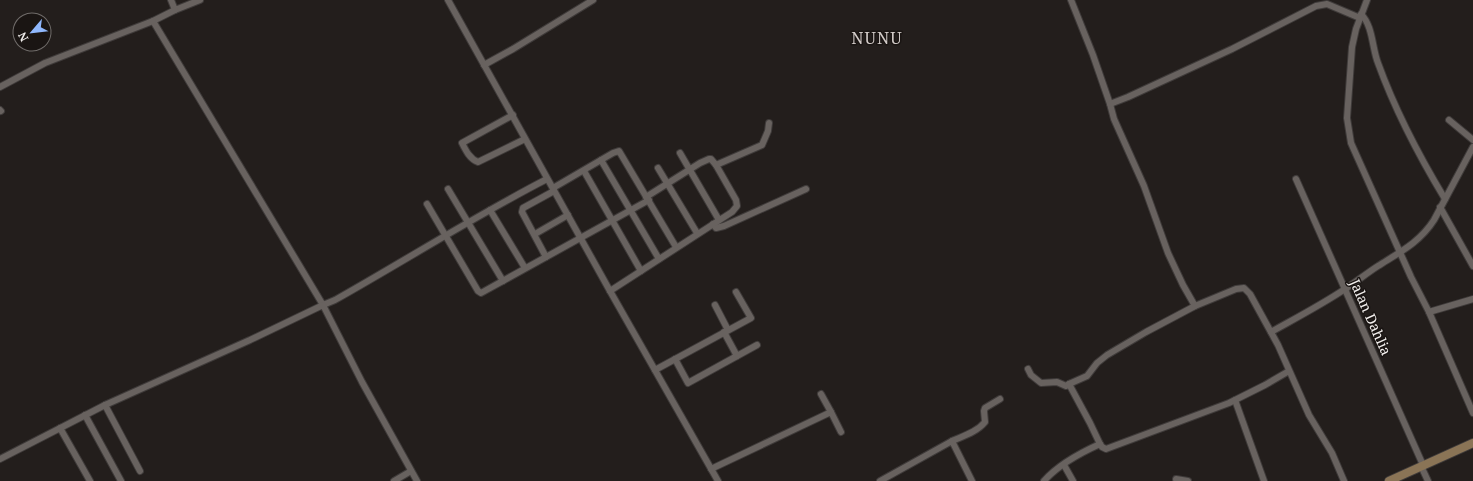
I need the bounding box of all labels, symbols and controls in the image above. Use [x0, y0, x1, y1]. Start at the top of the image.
north arrow [12, 12, 52, 52]
district label: NUNU [851, 27, 903, 49]
text: N [14, 29, 31, 44]
street label: Jalan Dahlia [1345, 275, 1396, 358]

